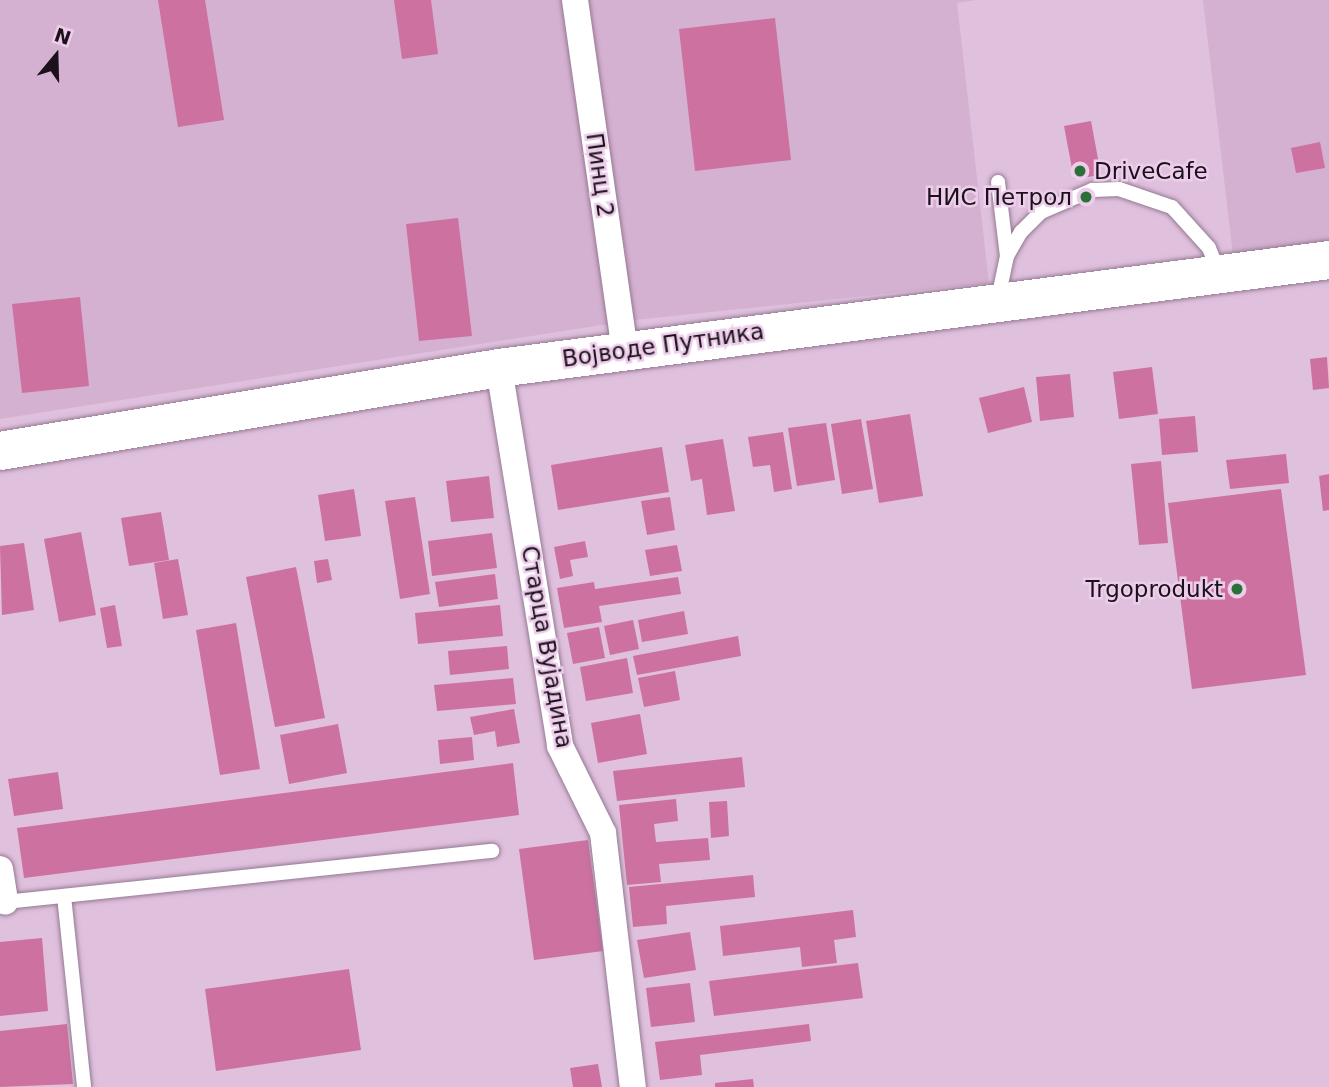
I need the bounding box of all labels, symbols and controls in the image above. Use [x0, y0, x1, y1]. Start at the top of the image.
north arrow [21, 21, 91, 91]
text: N [52, 23, 74, 49]
street label: Пинц 2 [580, 131, 620, 219]
place label: DriveCafe [1094, 157, 1208, 185]
marker: DriveCafe [1072, 163, 1088, 179]
place label: НИС Петрол [926, 183, 1072, 211]
marker: НИС Петрол [1078, 189, 1094, 205]
street label: Војводе Путника [560, 317, 766, 373]
street label: Старца Вујадина [516, 544, 578, 750]
place label: Trgoprodukt [1085, 575, 1223, 603]
marker: Trgoprodukt [1229, 581, 1245, 597]

